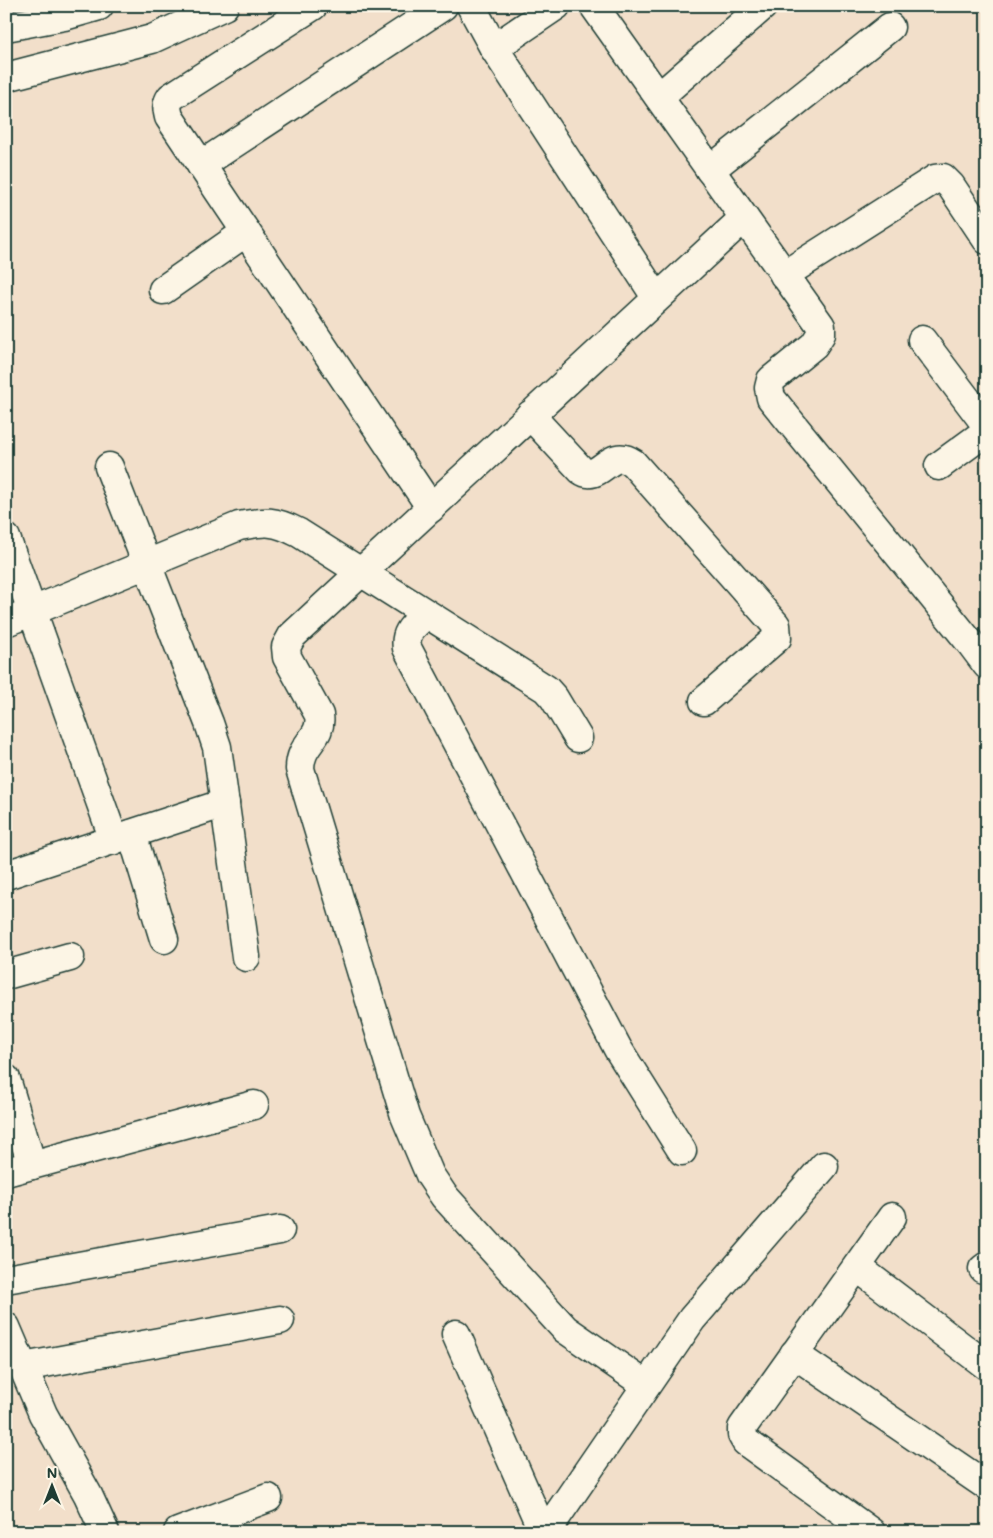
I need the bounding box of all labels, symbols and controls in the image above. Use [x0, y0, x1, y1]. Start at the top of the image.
north arrow [28, 1460, 78, 1510]
text: N [47, 1463, 57, 1482]

